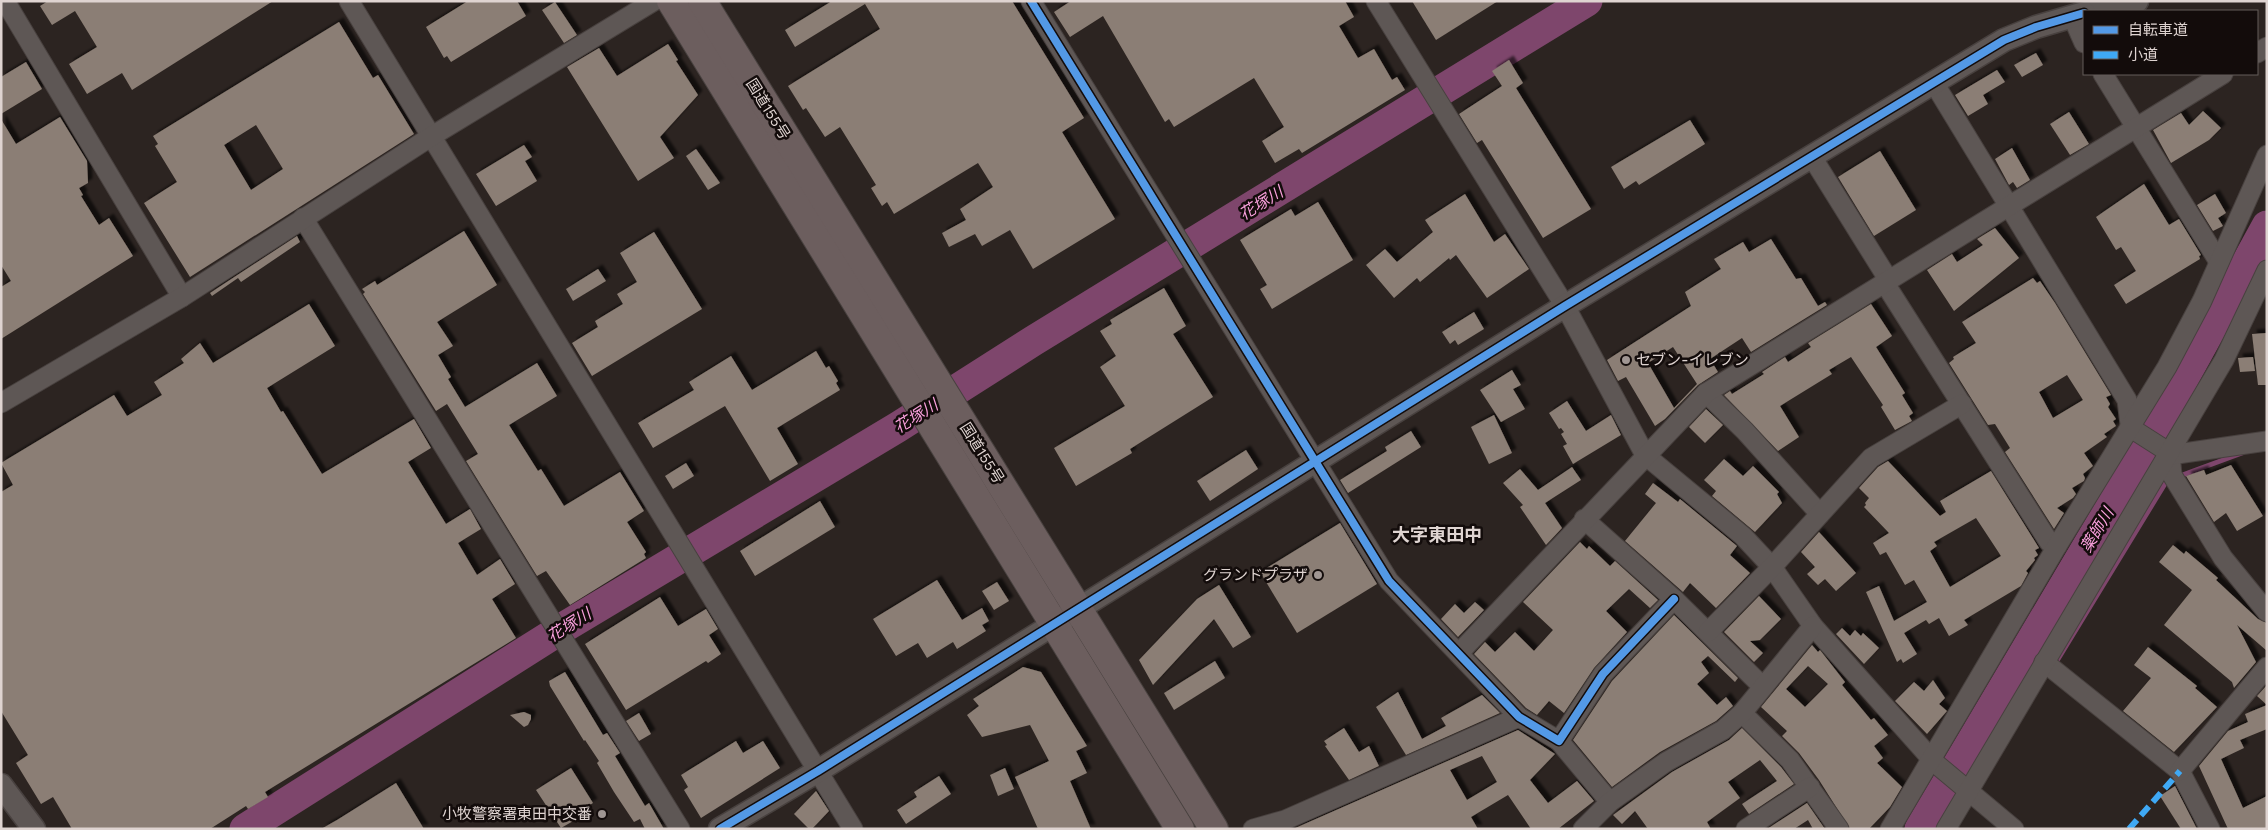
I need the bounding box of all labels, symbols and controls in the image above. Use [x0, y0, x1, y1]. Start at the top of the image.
legend [2083, 10, 2258, 75]
text: 自転車道 [2128, 21, 2188, 39]
text: 小道 [2128, 46, 2158, 64]
street label: 国道155号 [742, 75, 794, 143]
water label: 花塚川 [1236, 181, 1288, 224]
place label: セブン-イレブン [1636, 351, 1749, 369]
marker: セブン-イレブン [1620, 354, 1632, 366]
water label: 花塚川 [891, 394, 943, 437]
street label: 国道155号 [956, 419, 1008, 487]
water label: 薬師川 [2076, 503, 2119, 555]
district label: 大字東田中 [1392, 524, 1482, 545]
place label: グランドプラザ [1203, 566, 1308, 584]
marker: グランドプラザ [1312, 569, 1324, 581]
water label: 花塚川 [544, 603, 596, 646]
place label: 小牧警察署東田中交番 [442, 805, 592, 823]
marker: 小牧警察署東田中交番 [596, 808, 608, 820]

